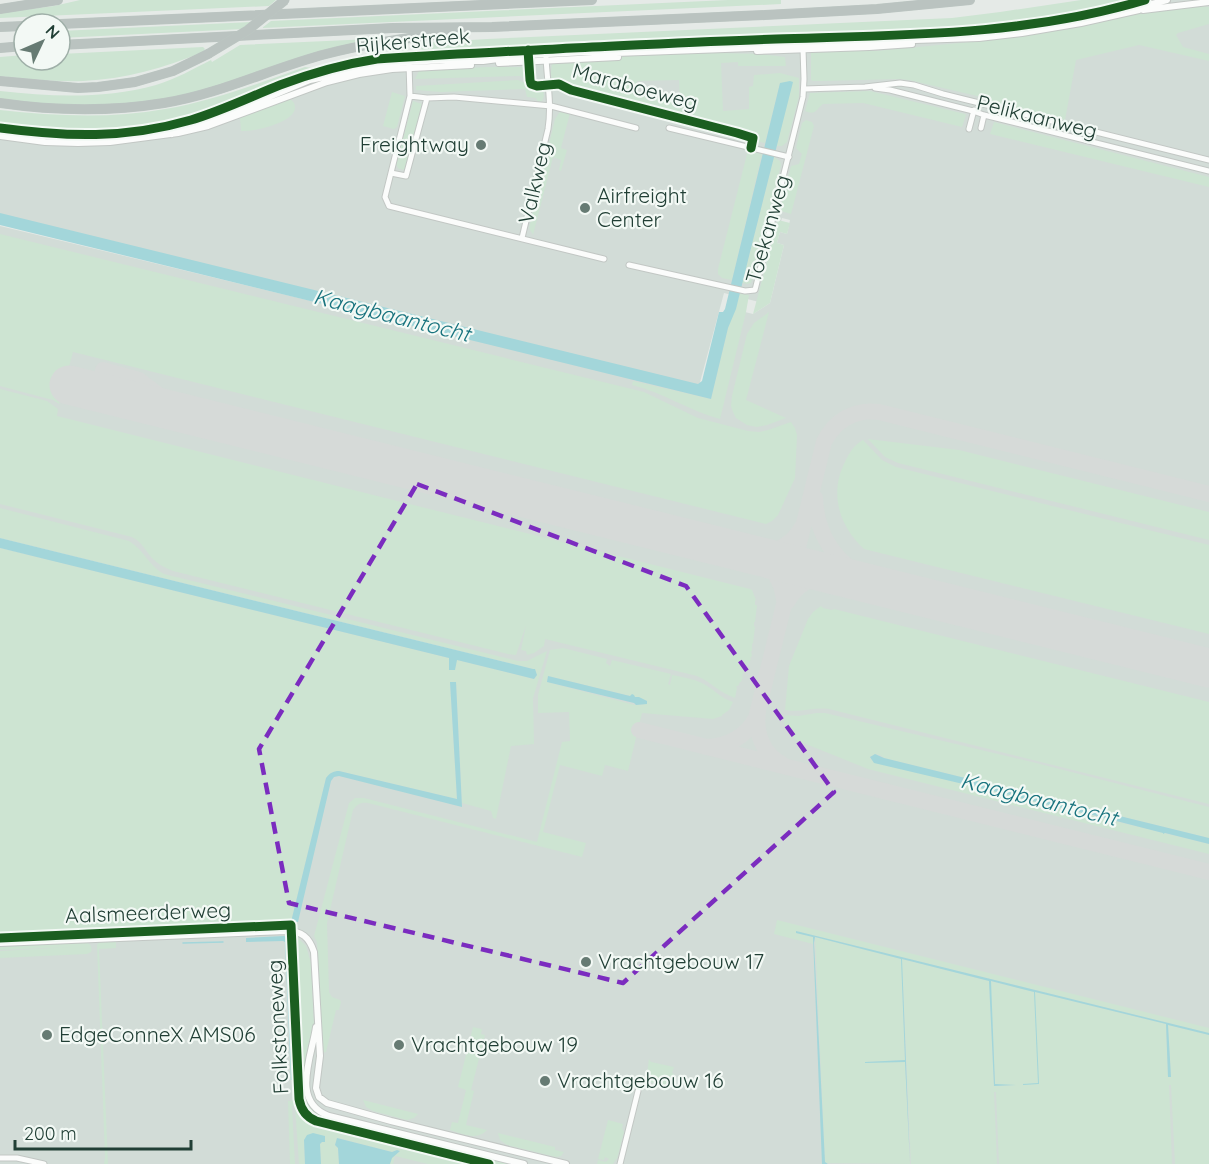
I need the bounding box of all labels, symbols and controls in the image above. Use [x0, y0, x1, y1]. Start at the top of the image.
north arrow [12, 12, 72, 72]
text: N [42, 20, 64, 43]
street label: Rijkerstreek [355, 22, 471, 58]
street label: Maraboeweg [570, 57, 701, 115]
street label: Pelikaanweg [974, 89, 1100, 144]
place label: Freightway [360, 131, 469, 157]
marker: Freightway [474, 138, 488, 152]
street label: Valkweg [512, 139, 556, 226]
street label: Toekanweg [739, 172, 795, 286]
place label: Airfreight Center [597, 182, 687, 232]
marker: Airfreight Center [578, 201, 592, 215]
water label: Kaagbaantocht [311, 282, 476, 349]
water label: Kaagbaantocht [958, 766, 1123, 833]
street label: Aalsmeerderweg [64, 896, 232, 928]
place label: Vrachtgebouw 17 [598, 948, 764, 974]
marker: Vrachtgebouw 17 [579, 955, 593, 969]
street label: Folkstoneweg [261, 959, 294, 1095]
place label: EdgeConneX AMS06 [59, 1021, 255, 1047]
marker: EdgeConneX AMS06 [40, 1028, 54, 1042]
place label: Vrachtgebouw 19 [411, 1031, 578, 1057]
marker: Vrachtgebouw 19 [392, 1038, 406, 1052]
place label: Vrachtgebouw 16 [557, 1067, 724, 1093]
marker: Vrachtgebouw 16 [538, 1074, 552, 1088]
scale bar [15, 1113, 190, 1151]
text: 200 m [24, 1122, 77, 1145]

